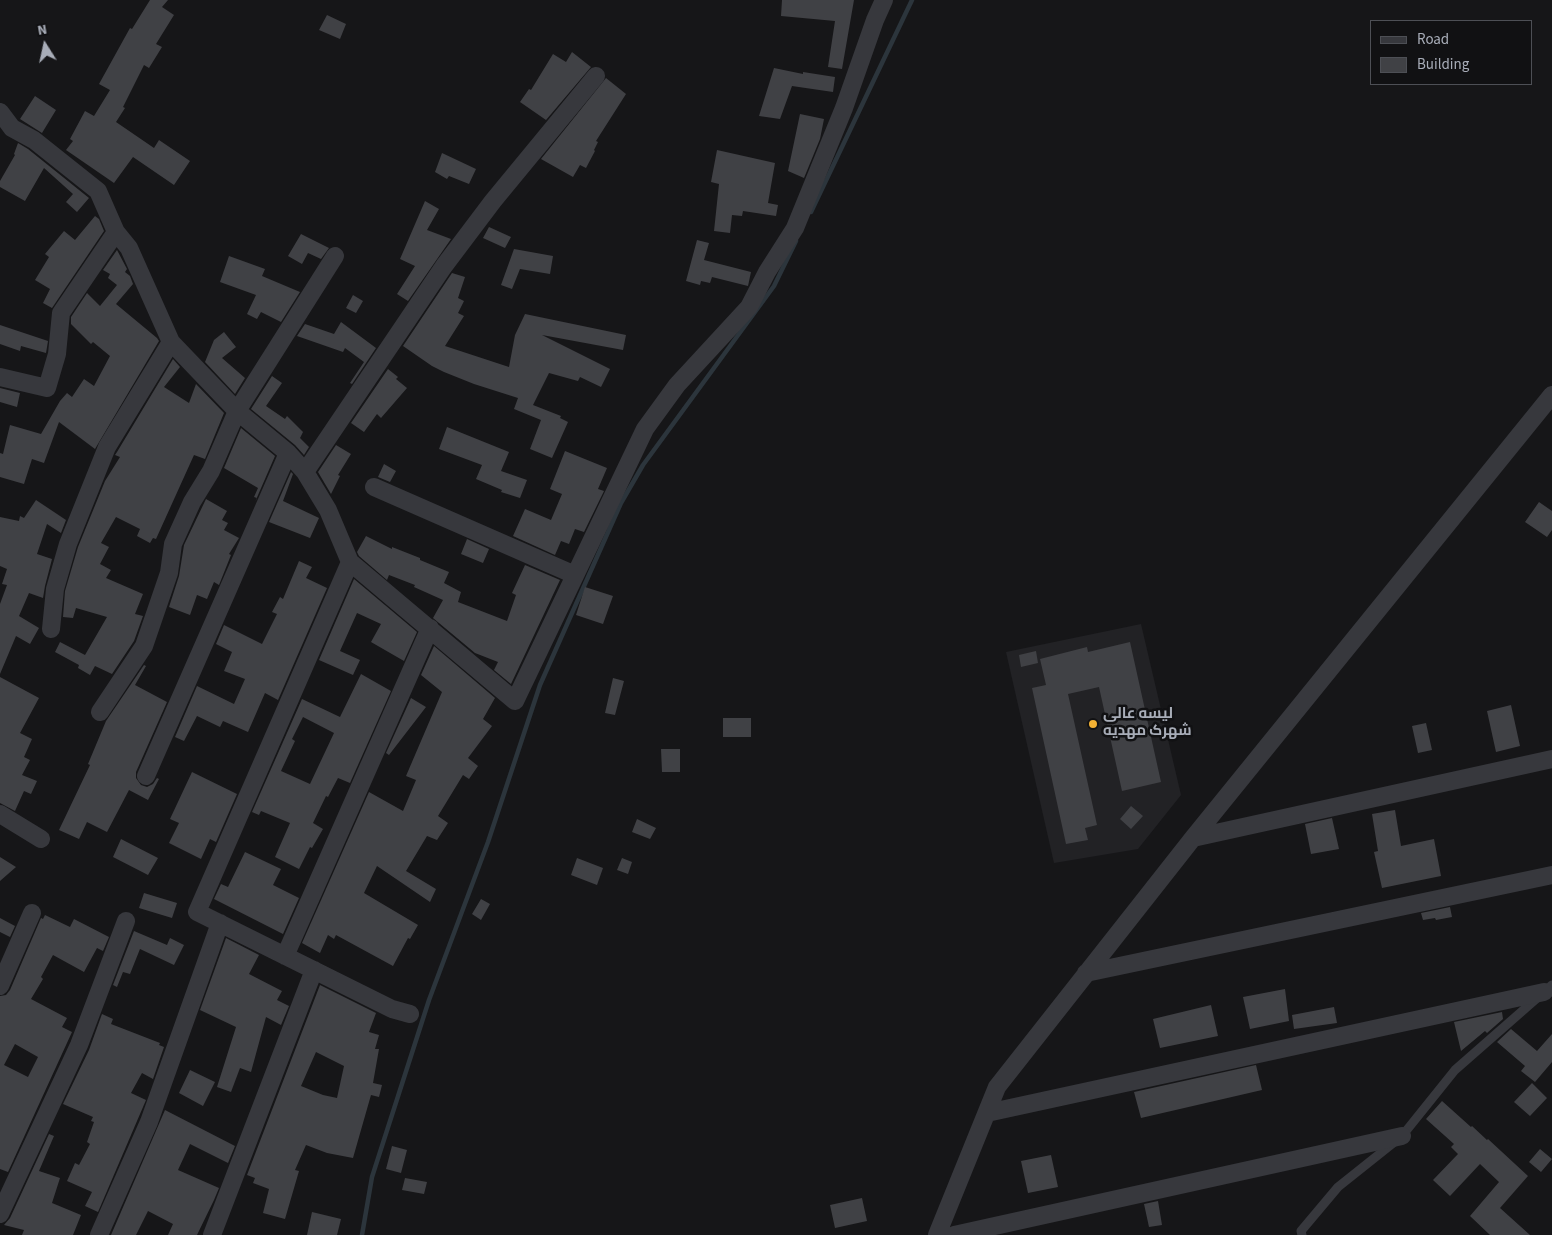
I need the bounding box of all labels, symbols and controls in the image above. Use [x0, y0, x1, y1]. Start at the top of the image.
north arrow [20, 20, 70, 70]
text: N [36, 20, 49, 41]
legend [1370, 20, 1532, 85]
text: Road [1417, 29, 1449, 50]
text: Building [1417, 54, 1469, 75]
place label: لیسه عالی شهرک مهدیه [1103, 706, 1192, 741]
marker: لیسه عالی شهرک مهدیه [1087, 718, 1099, 730]

